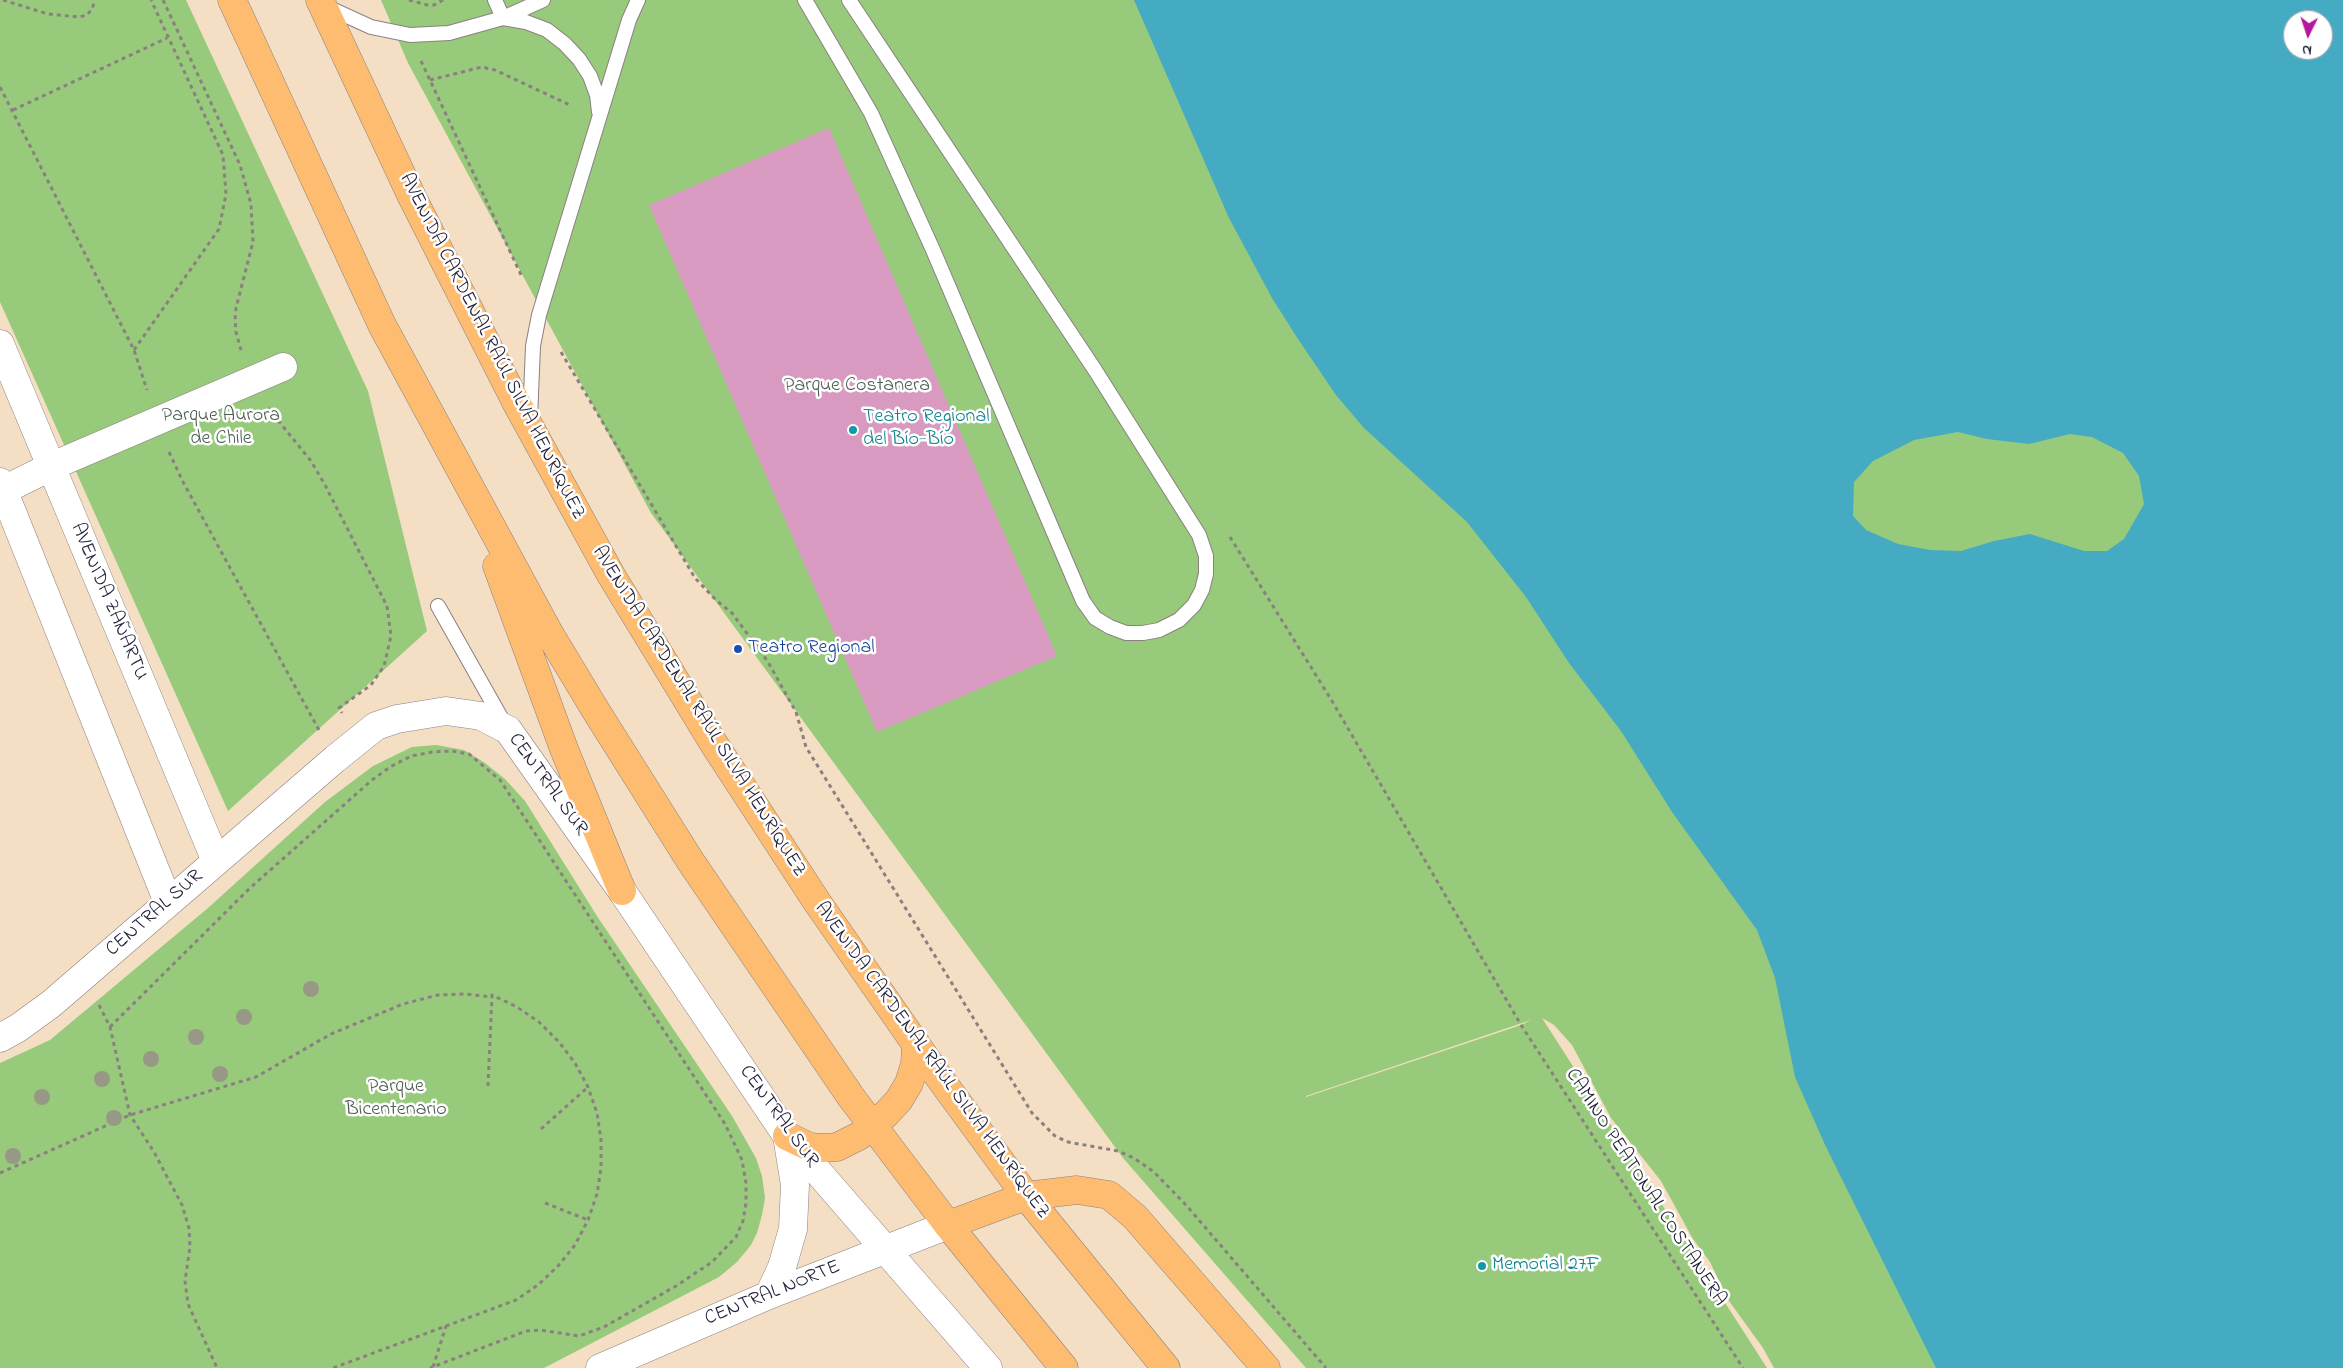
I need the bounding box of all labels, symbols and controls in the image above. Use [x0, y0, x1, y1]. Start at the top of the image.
north arrow [2283, 10, 2333, 60]
text: N [2302, 39, 2312, 60]
street label: AVENIDA CARDENAL RAÚL SILVA HENRÍQUEZ [393, 170, 589, 524]
park label: Parque Costanera [784, 375, 930, 399]
park label: Parque Aurora de Chile [162, 405, 280, 452]
place label: Teatro Regional del Bío-Bío [863, 406, 990, 453]
marker: Teatro Regional del Bío-Bío [847, 424, 859, 436]
street label: AVENIDA ZAÑARTU [64, 520, 152, 684]
street label: AVENIDA CARDENAL RAÚL SILVA HENRÍQUEZ [586, 542, 810, 882]
place label: Teatro Regional [748, 637, 875, 661]
marker: Teatro Regional [732, 643, 744, 655]
street label: CENTRAL SUR [502, 729, 592, 841]
street label: CENTRAL SUR [102, 865, 208, 963]
street label: AVENIDA CARDENAL RAÚL SILVA HENRÍQUEZ [808, 898, 1054, 1224]
street label: CENTRAL SUR [733, 1061, 823, 1173]
street label: CAMINO PEATONAL COSTANERA [1559, 1065, 1731, 1311]
park label: Parque Bicentenario [345, 1076, 447, 1123]
place label: Memorial 27F [1492, 1254, 1599, 1278]
street label: CENTRAL NORTE [702, 1256, 844, 1332]
marker: Memorial 27F [1476, 1260, 1488, 1272]

